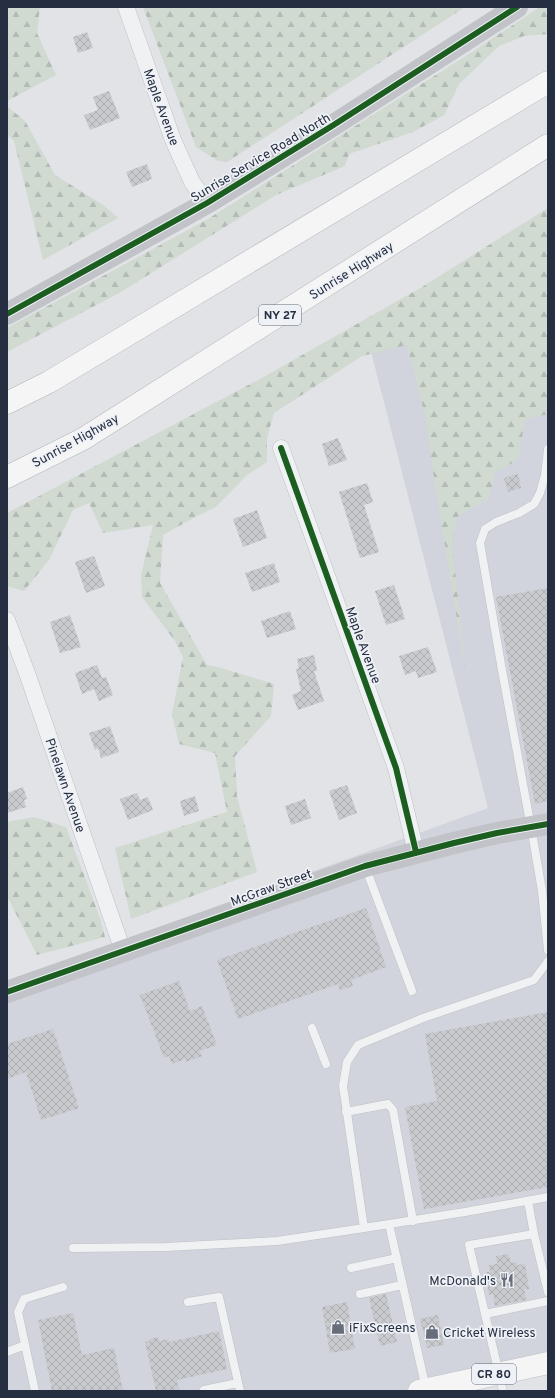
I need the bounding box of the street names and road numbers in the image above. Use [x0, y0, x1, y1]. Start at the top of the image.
street label: Maple Avenue [139, 67, 181, 148]
street label: Sunrise Service Road North [188, 111, 334, 207]
street label: Sunrise Highway [307, 239, 397, 304]
road number: NY 27 [259, 305, 301, 325]
street label: Sunrise Highway [30, 411, 122, 472]
street label: Maple Avenue [341, 605, 383, 686]
street label: Pinelawn Avenue [40, 736, 88, 835]
street label: McGraw Street [229, 867, 315, 911]
road number: CR 80 [472, 1364, 516, 1384]

